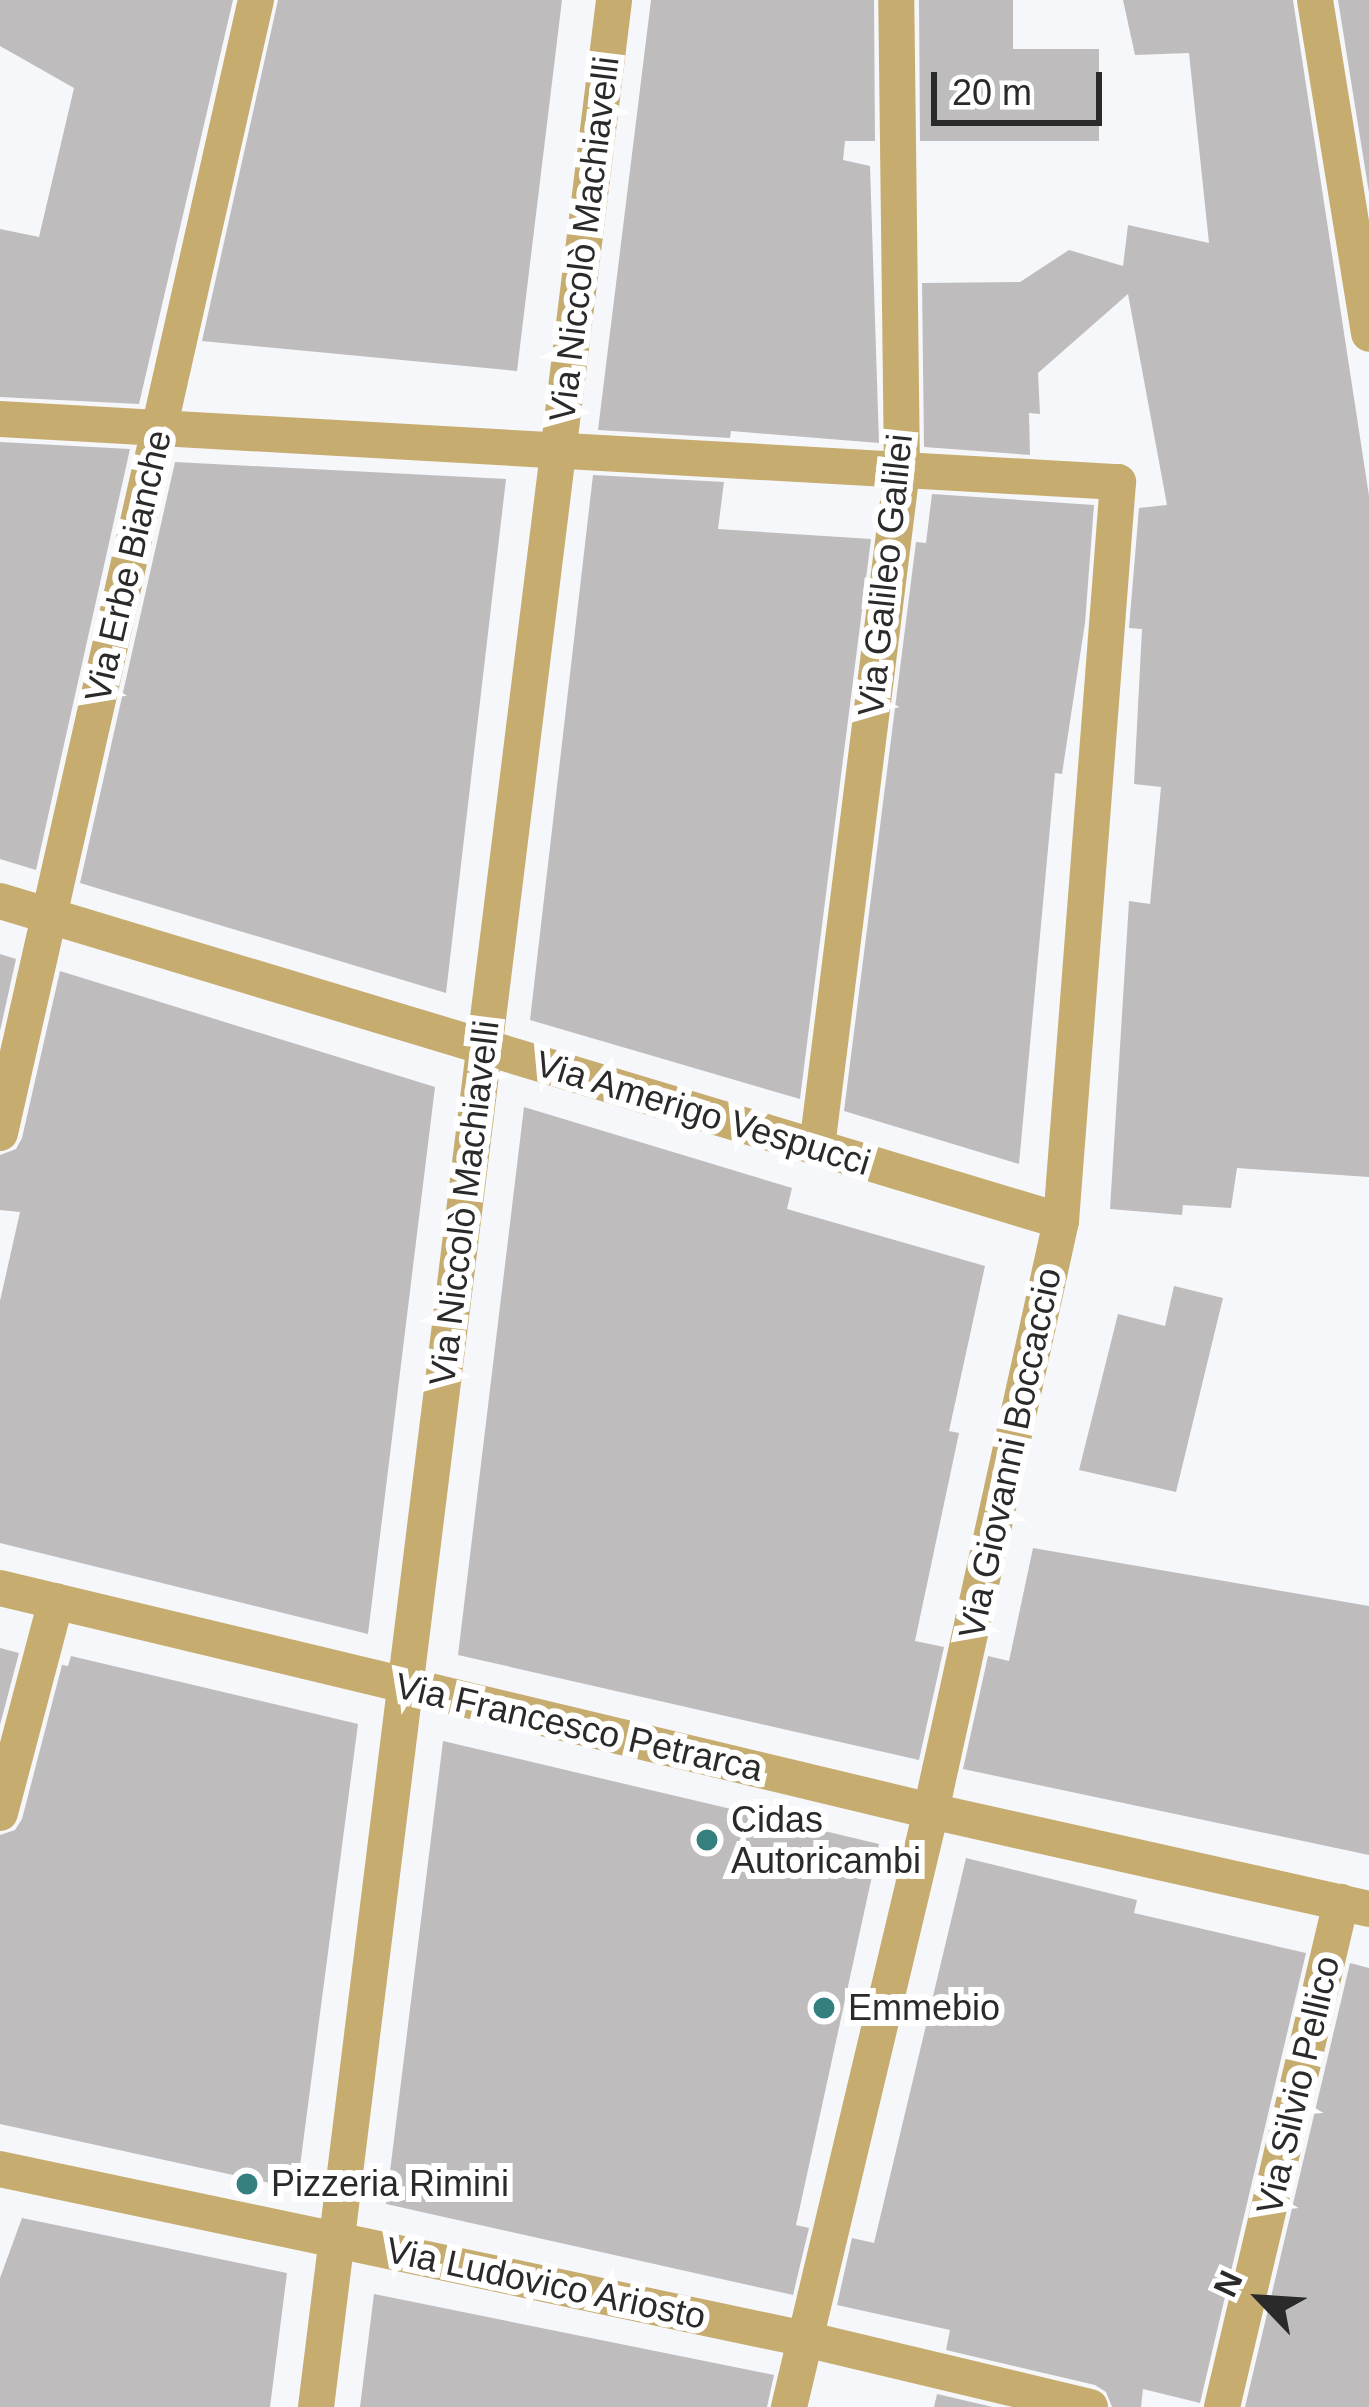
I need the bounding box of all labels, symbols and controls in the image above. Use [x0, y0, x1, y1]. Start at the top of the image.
scale bar [937, 48, 1108, 122]
street label: Via Niccolò Machiavelli [540, 54, 628, 424]
text: 20 m [952, 72, 1032, 113]
street label: Via Erbe Bianche [76, 426, 180, 706]
street label: Via Galileo Galilei [849, 432, 921, 718]
street label: Via Niccolò Machiavelli [420, 1018, 508, 1388]
street label: Via Amerigo Vespucci [530, 1041, 876, 1185]
street label: Via Giovanni Boccaccio [950, 1264, 1070, 1642]
street label: Via Francesco Petrarca [391, 1664, 767, 1790]
place label: Cidas Autoricambi [731, 1797, 921, 1882]
marker: Cidas Autoricambi [694, 1827, 720, 1853]
street label: Via Silvio Pellico [1247, 1952, 1349, 2218]
place label: Emmebio [848, 1986, 1000, 2030]
marker: Emmebio [811, 1995, 837, 2021]
place label: Pizzeria Rimini [271, 2162, 509, 2206]
marker: Pizzeria Rimini [234, 2171, 260, 2197]
street label: Via Ludovico Ariosto [381, 2228, 711, 2338]
north arrow [1201, 2239, 1321, 2359]
text: N [1206, 2265, 1250, 2302]

